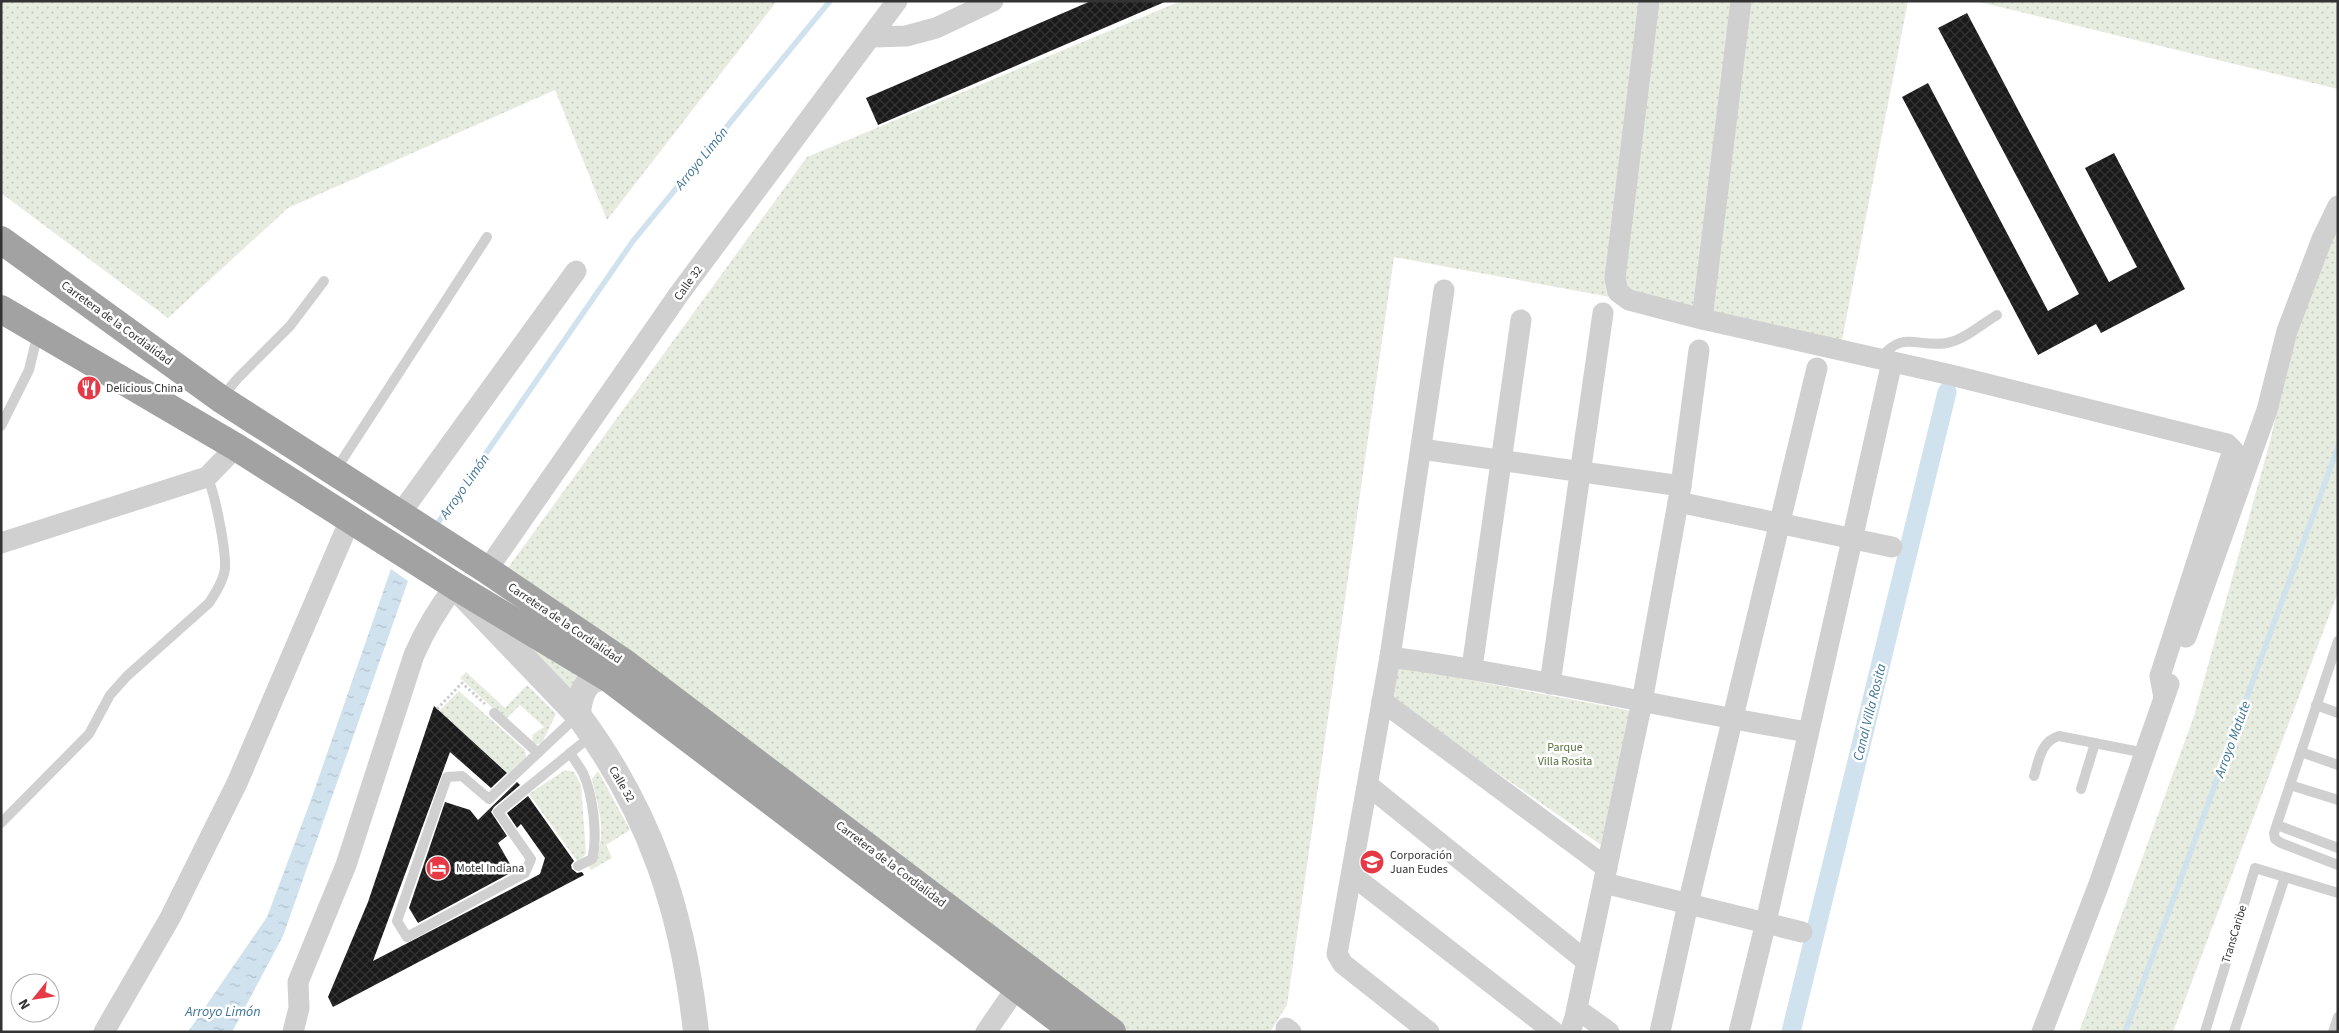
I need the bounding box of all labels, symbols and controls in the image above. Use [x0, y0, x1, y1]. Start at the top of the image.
water label: Arroyo Limón [670, 123, 733, 195]
street label: Calle 32 [670, 262, 707, 304]
street label: Carretera de la Cordialidad [57, 277, 176, 370]
restaurant icon: Delicious China [76, 375, 102, 401]
place label: Delicious China [106, 380, 183, 397]
water label: Arroyo Limón [434, 450, 495, 524]
street label: Carretera de la Cordialidad [504, 579, 625, 668]
water label: Canal Villa Rosita [1848, 661, 1892, 763]
water label: Arroyo Matute [2210, 698, 2256, 781]
park label: Parque Villa Rosita [1538, 739, 1592, 770]
street label: Calle 32 [604, 763, 639, 806]
street label: Carretera de la Cordialidad [832, 817, 949, 912]
place label: Corporación Juan Eudes [1390, 847, 1452, 878]
school or university icon: Corporación Juan Eudes [1359, 849, 1385, 875]
hotel icon: Motel Indiana [425, 855, 451, 881]
place label: Motel Indiana [456, 860, 524, 877]
street label: TransCaribe [2218, 903, 2251, 965]
north arrow [10, 973, 60, 1023]
text: N [14, 995, 36, 1013]
water label: Arroyo Limón [184, 1002, 261, 1022]

